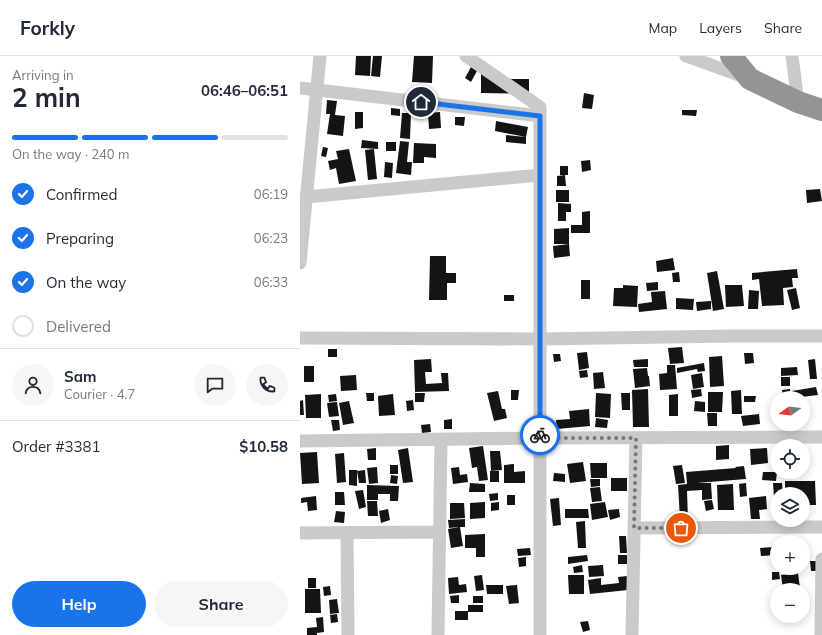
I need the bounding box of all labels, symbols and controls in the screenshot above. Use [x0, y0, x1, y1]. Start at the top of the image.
text: Forkly [20, 16, 75, 40]
text: Map [648, 19, 677, 37]
text: Layers [699, 19, 742, 37]
text: Share [764, 19, 802, 37]
text: Arriving in [12, 67, 74, 83]
text: 2 min [12, 81, 81, 114]
text: 06:46–06:51 [201, 81, 288, 100]
pin [404, 85, 438, 119]
icon: home [410, 91, 432, 113]
text: On the way · 240 m [12, 146, 129, 162]
icon: check [12, 183, 34, 205]
text: Confirmed [46, 185, 117, 204]
text: 06:19 [254, 186, 288, 202]
icon: check [12, 227, 34, 249]
text: Preparing [46, 229, 114, 248]
text: 06:23 [254, 230, 288, 246]
icon: check [12, 271, 34, 293]
text: On the way [46, 273, 126, 292]
text: 06:33 [254, 274, 288, 290]
text: Delivered [46, 317, 111, 336]
button: person [12, 364, 54, 406]
button: chat [194, 364, 236, 406]
button: phone [246, 364, 288, 406]
text: Sam [64, 367, 96, 386]
text: Courier · 4.7 [64, 386, 135, 402]
north arrow [770, 391, 810, 431]
map controls [770, 391, 810, 623]
courier [520, 415, 560, 455]
icon: bike [529, 424, 551, 446]
text: Order #3381 [12, 437, 100, 456]
text: $10.58 [239, 437, 288, 456]
button: locate [770, 439, 810, 479]
button: layers [770, 487, 810, 527]
pin [664, 511, 698, 545]
icon: bag [670, 517, 692, 539]
button: + [770, 535, 810, 575]
button: Help [12, 581, 146, 627]
button: Share [154, 581, 288, 627]
button: − [770, 583, 810, 623]

